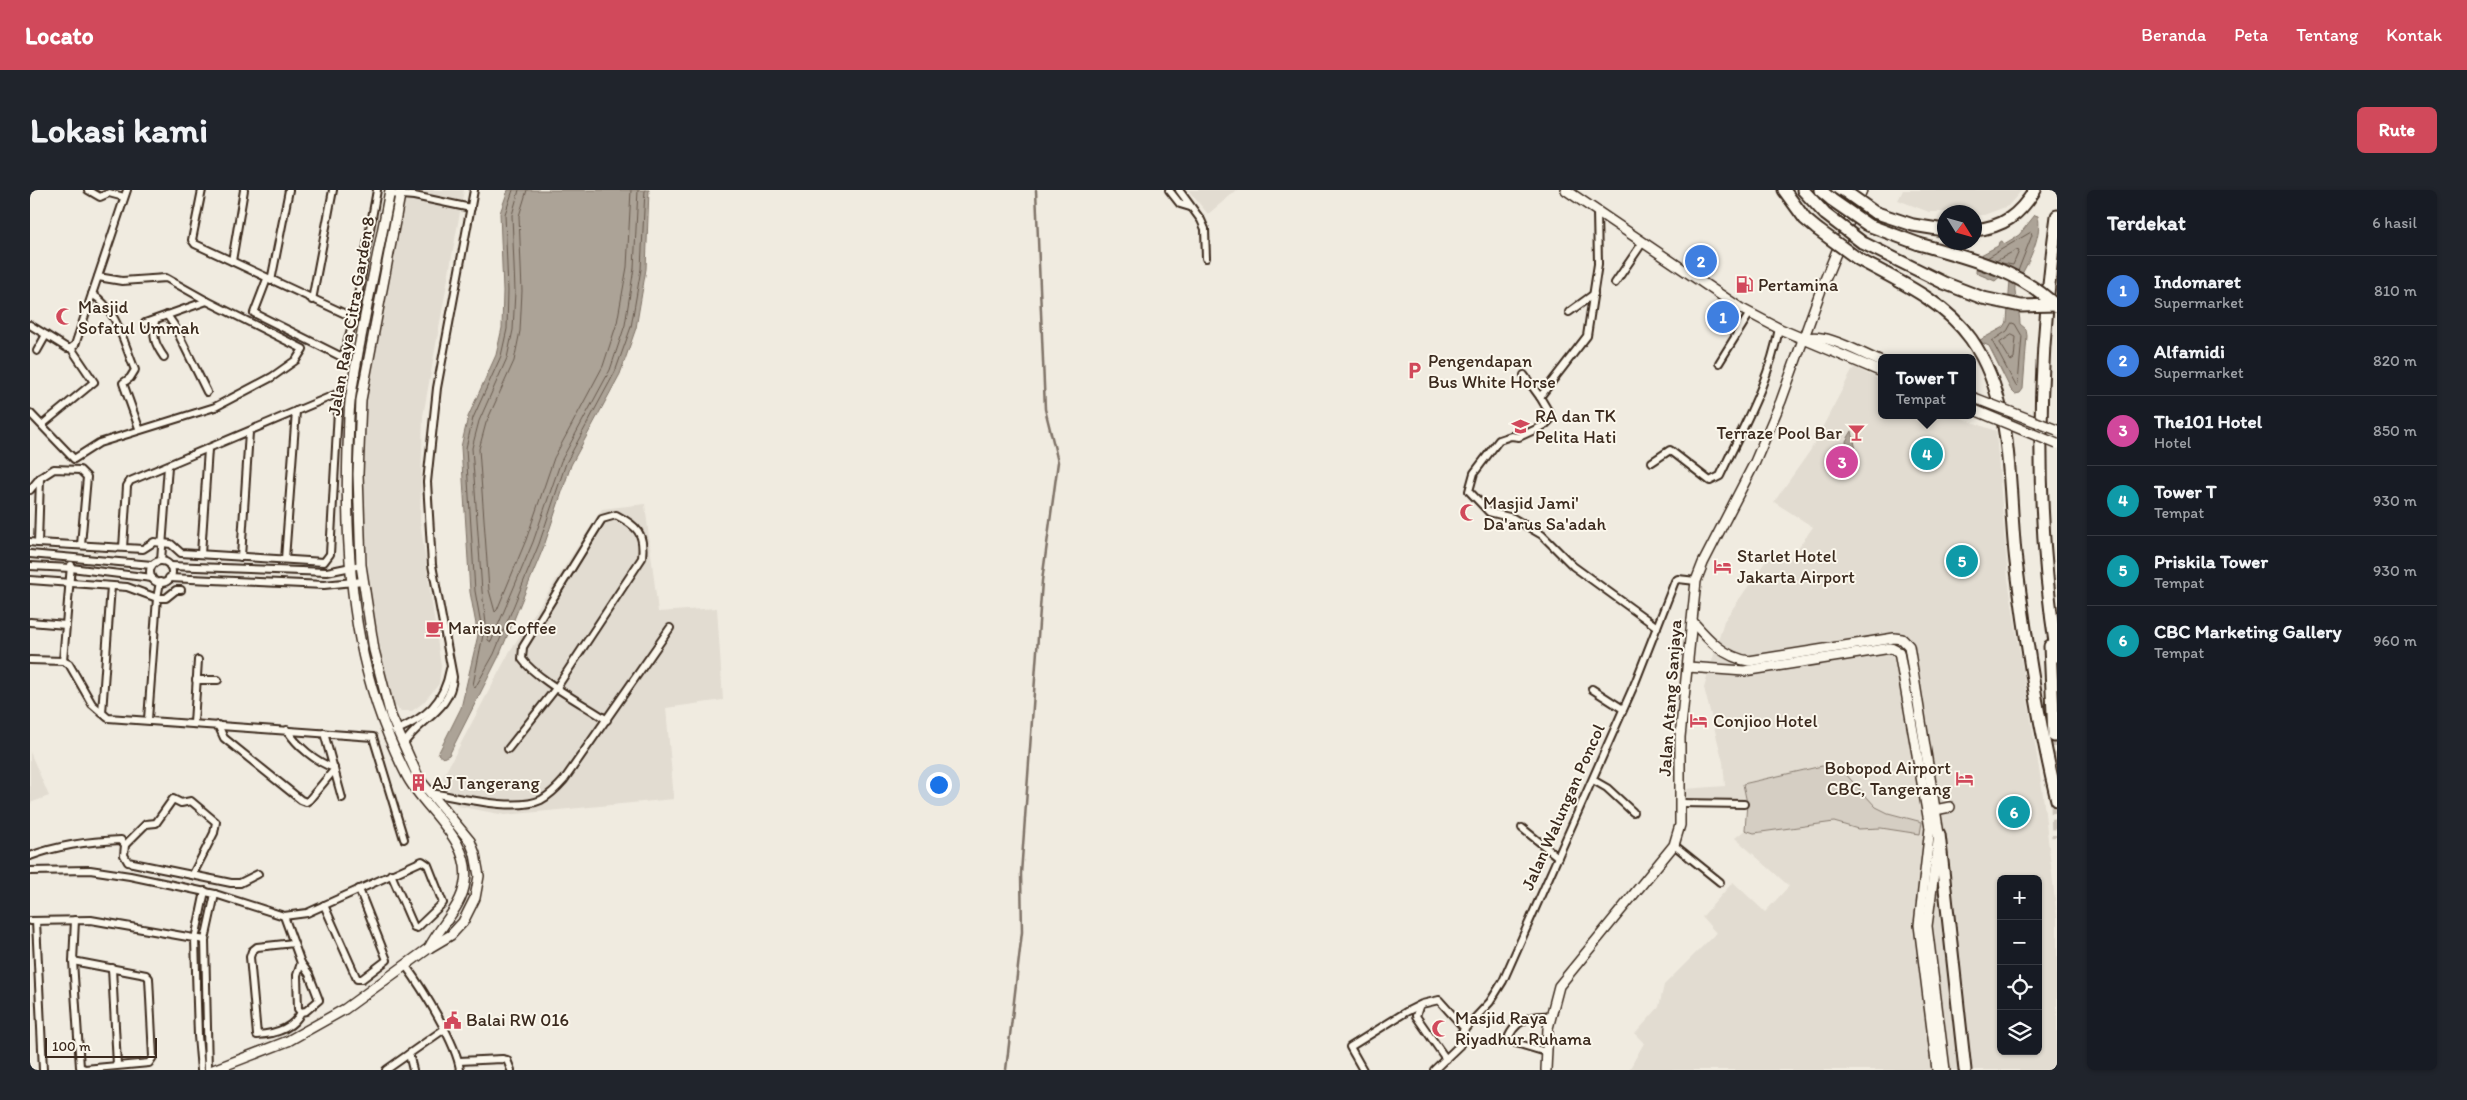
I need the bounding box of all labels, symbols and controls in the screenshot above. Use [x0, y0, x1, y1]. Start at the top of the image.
text: Locato [25, 21, 94, 50]
text: Beranda [2141, 24, 2206, 46]
text: Peta [2234, 24, 2268, 46]
text: Tentang [2296, 24, 2358, 46]
text: Kontak [2386, 24, 2442, 46]
button: Rute [2357, 107, 2437, 153]
text: Lokasi kami [30, 109, 208, 151]
north arrow [1937, 205, 1982, 250]
text: Terdekat [2107, 210, 2186, 235]
text: 6 hasil [2372, 213, 2417, 232]
street label: Jalan Raya Citra Garden 8 [323, 215, 379, 417]
pin: 2 [1685, 242, 1717, 280]
text: Indomaret [2154, 270, 2241, 293]
place label: Pertamina [1758, 274, 1839, 296]
fuel station icon: Pertamina [1734, 275, 1754, 295]
text: 1 [2119, 281, 2127, 300]
text: 810 m [2374, 281, 2417, 300]
text: Supermarket [2154, 293, 2244, 312]
place label: Masjid Sofatul Ummah [78, 296, 200, 339]
pin: 1 [1707, 298, 1739, 336]
mosque icon: Masjid Sofatul Ummah [54, 307, 74, 327]
text: Alfamidi [2154, 340, 2225, 363]
place label: Pengendapan Bus White Horse [1428, 350, 1556, 393]
text: 2 [2119, 351, 2127, 370]
text: 820 m [2373, 351, 2417, 370]
popup [1878, 354, 1976, 419]
parking icon: Pengendapan Bus White Horse [1404, 361, 1424, 381]
text: Supermarket [2154, 363, 2244, 382]
text: Tower T [1896, 366, 1958, 389]
text: Tempat [1896, 389, 1946, 408]
place label: RA dan TK Pelita Hati [1535, 405, 1616, 448]
text: The101 Hotel [2154, 410, 2262, 433]
school or university icon: RA dan TK Pelita Hati [1511, 416, 1531, 436]
text: 3 [2119, 421, 2127, 440]
text: 850 m [2373, 421, 2417, 440]
place label: Terraze Pool Bar [1716, 422, 1842, 444]
bar icon: Terraze Pool Bar [1846, 423, 1866, 443]
text: Hotel [2154, 433, 2191, 452]
pin: 4 [1911, 435, 1943, 473]
pin: 3 [1826, 443, 1858, 481]
text: Tower T [2154, 480, 2217, 503]
text: 4 [2118, 491, 2128, 510]
text: 930 m [2373, 491, 2417, 510]
place label: Masjid Jami' Da'arus Sa'adah [1483, 492, 1607, 535]
mosque icon: Masjid Jami' Da'arus Sa'adah [1459, 503, 1479, 523]
text: Tempat [2154, 503, 2204, 522]
pin: 5 [1946, 542, 1978, 580]
place label: Starlet Hotel Jakarta Airport [1737, 545, 1855, 588]
text: Priskila Tower [2154, 550, 2268, 573]
hotel icon: Starlet Hotel Jakarta Airport [1713, 556, 1733, 576]
text: 5 [2119, 561, 2127, 580]
text: 930 m [2373, 561, 2417, 580]
text: Tempat [2154, 573, 2204, 592]
place label: Marisu Coffee [448, 617, 556, 639]
cafe icon: Marisu Coffee [424, 618, 444, 638]
street label: Jalan Atang Sanjaya [1654, 618, 1686, 777]
text: CBC Marketing Gallery [2154, 620, 2341, 643]
text: 6 [2119, 631, 2127, 650]
text: 960 m [2373, 631, 2417, 650]
text: Tempat [2154, 643, 2204, 662]
place label: Conjioo Hotel [1713, 710, 1818, 732]
hotel icon: Conjioo Hotel [1689, 711, 1709, 731]
street label: Jalan Walungan Poncol [1516, 720, 1610, 894]
place label: Bobopod Airport CBC, Tangerang [1825, 757, 1952, 800]
hotel icon: Bobopod Airport CBC, Tangerang [1955, 768, 1975, 788]
place label: AJ Tangerang [432, 772, 540, 794]
your location [926, 772, 952, 798]
building icon: AJ Tangerang [408, 773, 428, 793]
pin: 6 [1998, 793, 2030, 831]
map controls [1997, 875, 2042, 1055]
button: + [1997, 875, 2042, 920]
button: − [1997, 920, 2042, 965]
button: locate [1997, 965, 2042, 1010]
place label: Masjid Raya Riyadhur Ruhama [1455, 1007, 1592, 1050]
place label: Balai RW 016 [466, 1009, 569, 1031]
public building icon: Balai RW 016 [442, 1010, 462, 1030]
button: layers [1997, 1010, 2042, 1055]
mosque icon: Masjid Raya Riyadhur Ruhama [1431, 1018, 1451, 1038]
scale bar [45, 1035, 158, 1058]
text: 100 m [52, 1038, 91, 1055]

